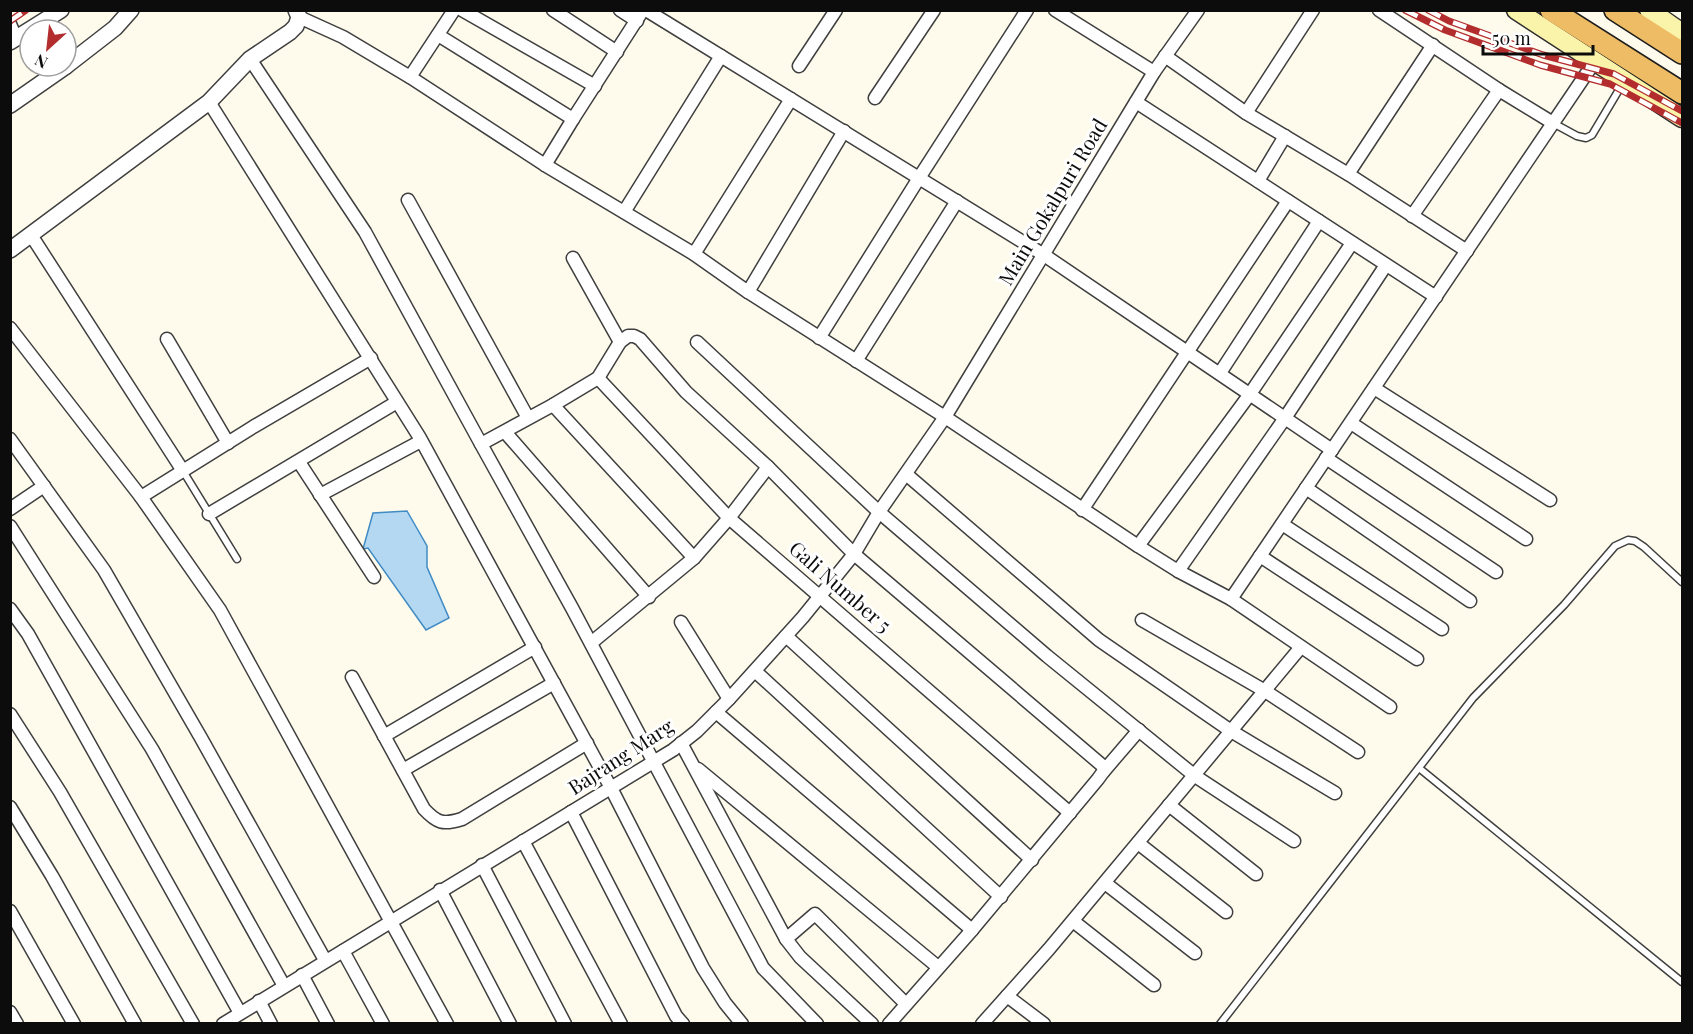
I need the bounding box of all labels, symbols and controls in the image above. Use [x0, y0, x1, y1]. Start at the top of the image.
north arrow [18, 18, 78, 78]
scale bar [1483, 18, 1592, 56]
text: 50 m [1492, 26, 1531, 50]
text: N [31, 50, 51, 74]
street label: Main Gokalpuri Road [991, 113, 1112, 290]
street label: Gali Number 5 [784, 534, 898, 638]
street label: Bajrang Marg [562, 711, 678, 800]

